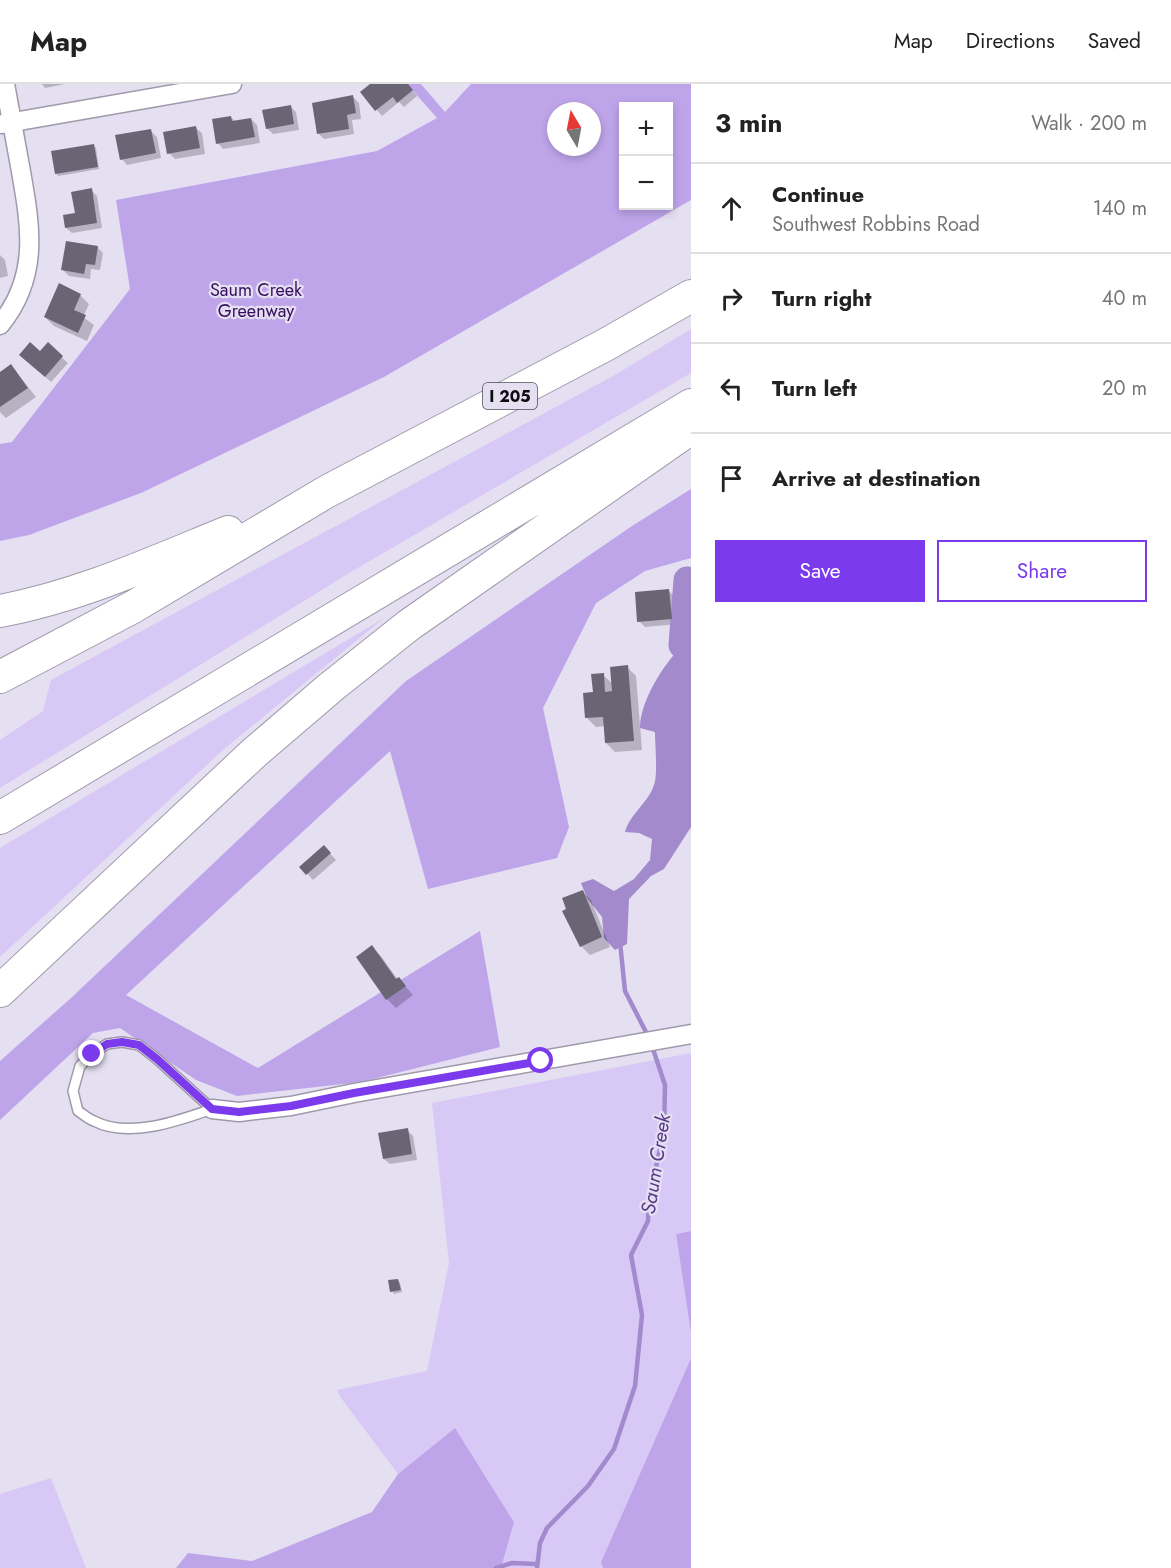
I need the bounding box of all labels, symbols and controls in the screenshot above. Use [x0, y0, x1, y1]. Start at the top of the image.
text: Map [30, 21, 87, 62]
text: Map [894, 26, 933, 56]
text: Directions [966, 26, 1055, 56]
text: Saved [1088, 26, 1141, 56]
north arrow [547, 102, 601, 156]
map controls [619, 102, 673, 210]
button: + [619, 102, 673, 156]
text: 3 min [715, 104, 782, 142]
text: Walk · 200 m [1031, 109, 1147, 138]
button: − [619, 156, 673, 210]
text: Continue [772, 178, 864, 210]
icon: ahead [715, 192, 748, 225]
text: 140 m [1093, 194, 1147, 223]
text: Southwest Robbins Road [772, 210, 980, 239]
park label: Saum Creek Greenway [210, 277, 302, 324]
icon: right [715, 282, 748, 315]
text: Turn right [772, 282, 872, 314]
text: 40 m [1102, 284, 1147, 313]
icon: left [715, 372, 748, 405]
text: Turn left [772, 372, 857, 404]
text: 20 m [1102, 374, 1147, 403]
road number: I 205 [483, 383, 537, 409]
icon: arrive [715, 462, 748, 495]
text: Arrive at destination [772, 462, 981, 494]
button: Save [715, 540, 925, 602]
button: Share [937, 540, 1147, 602]
route end [78, 1040, 104, 1066]
route start [527, 1047, 553, 1073]
water label: Saum Creek [634, 1110, 678, 1216]

